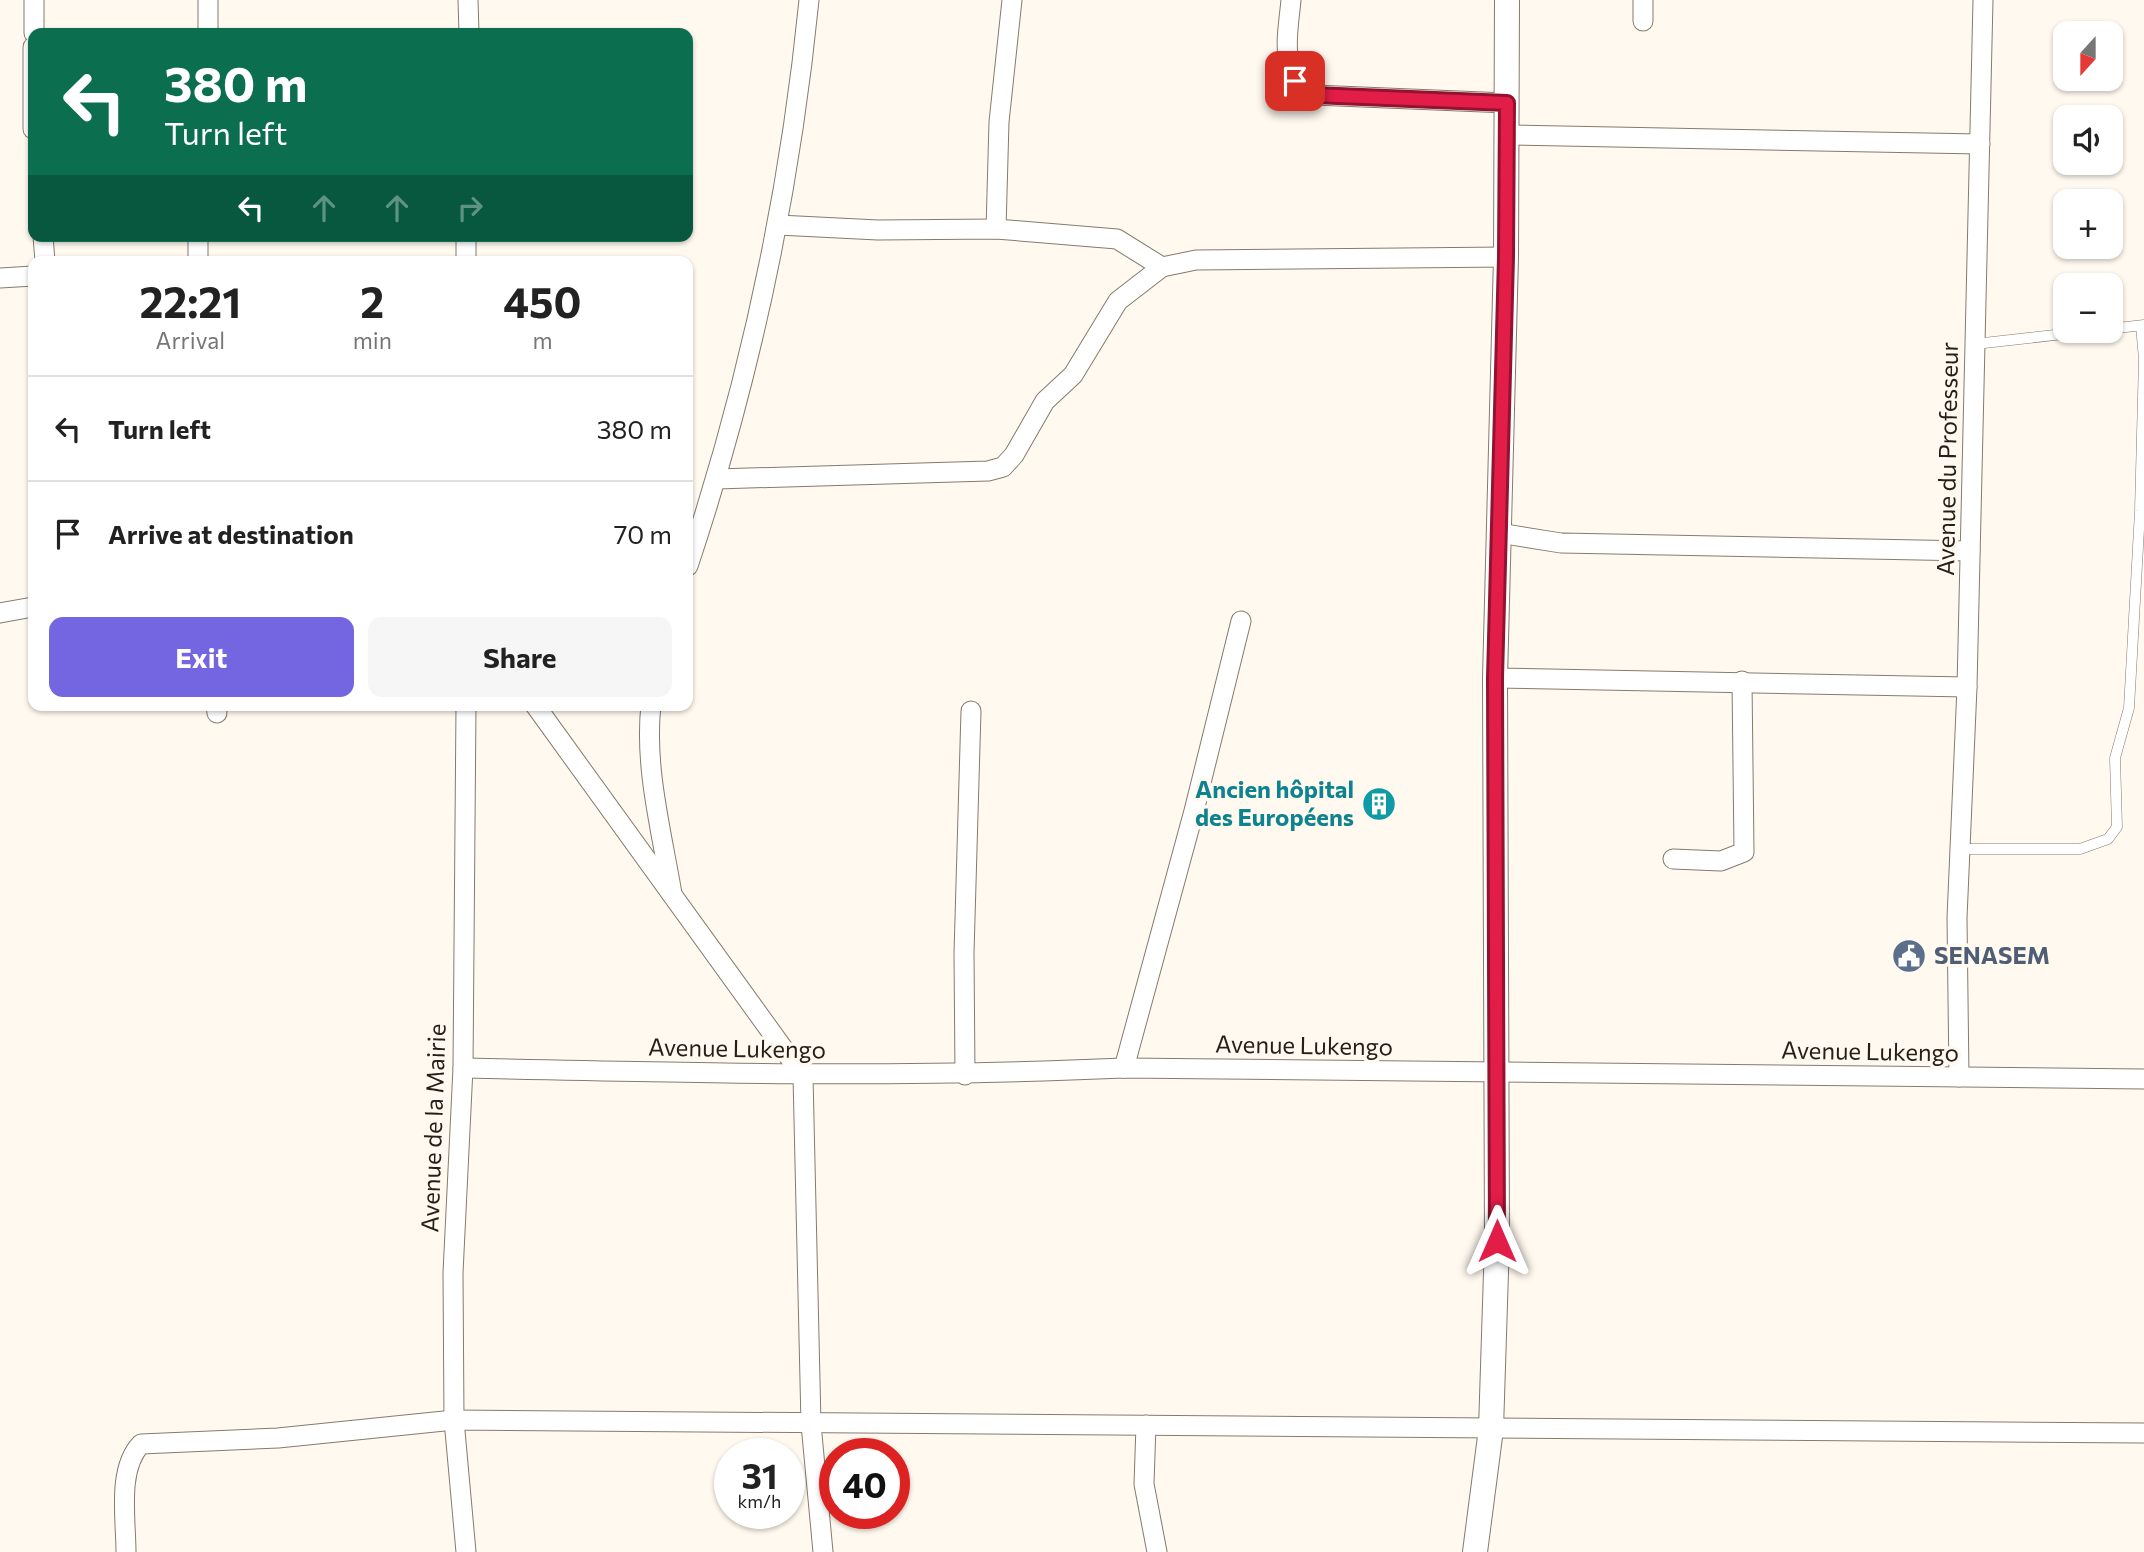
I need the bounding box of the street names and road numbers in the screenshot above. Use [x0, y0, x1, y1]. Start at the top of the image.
street label: Avenue du Professeur [1930, 341, 1963, 576]
street label: Avenue de la Mairie [414, 1023, 451, 1233]
street label: Avenue Lukengo [1215, 1028, 1393, 1061]
street label: Avenue Lukengo [648, 1031, 826, 1064]
street label: Avenue Lukengo [1781, 1034, 1959, 1067]

